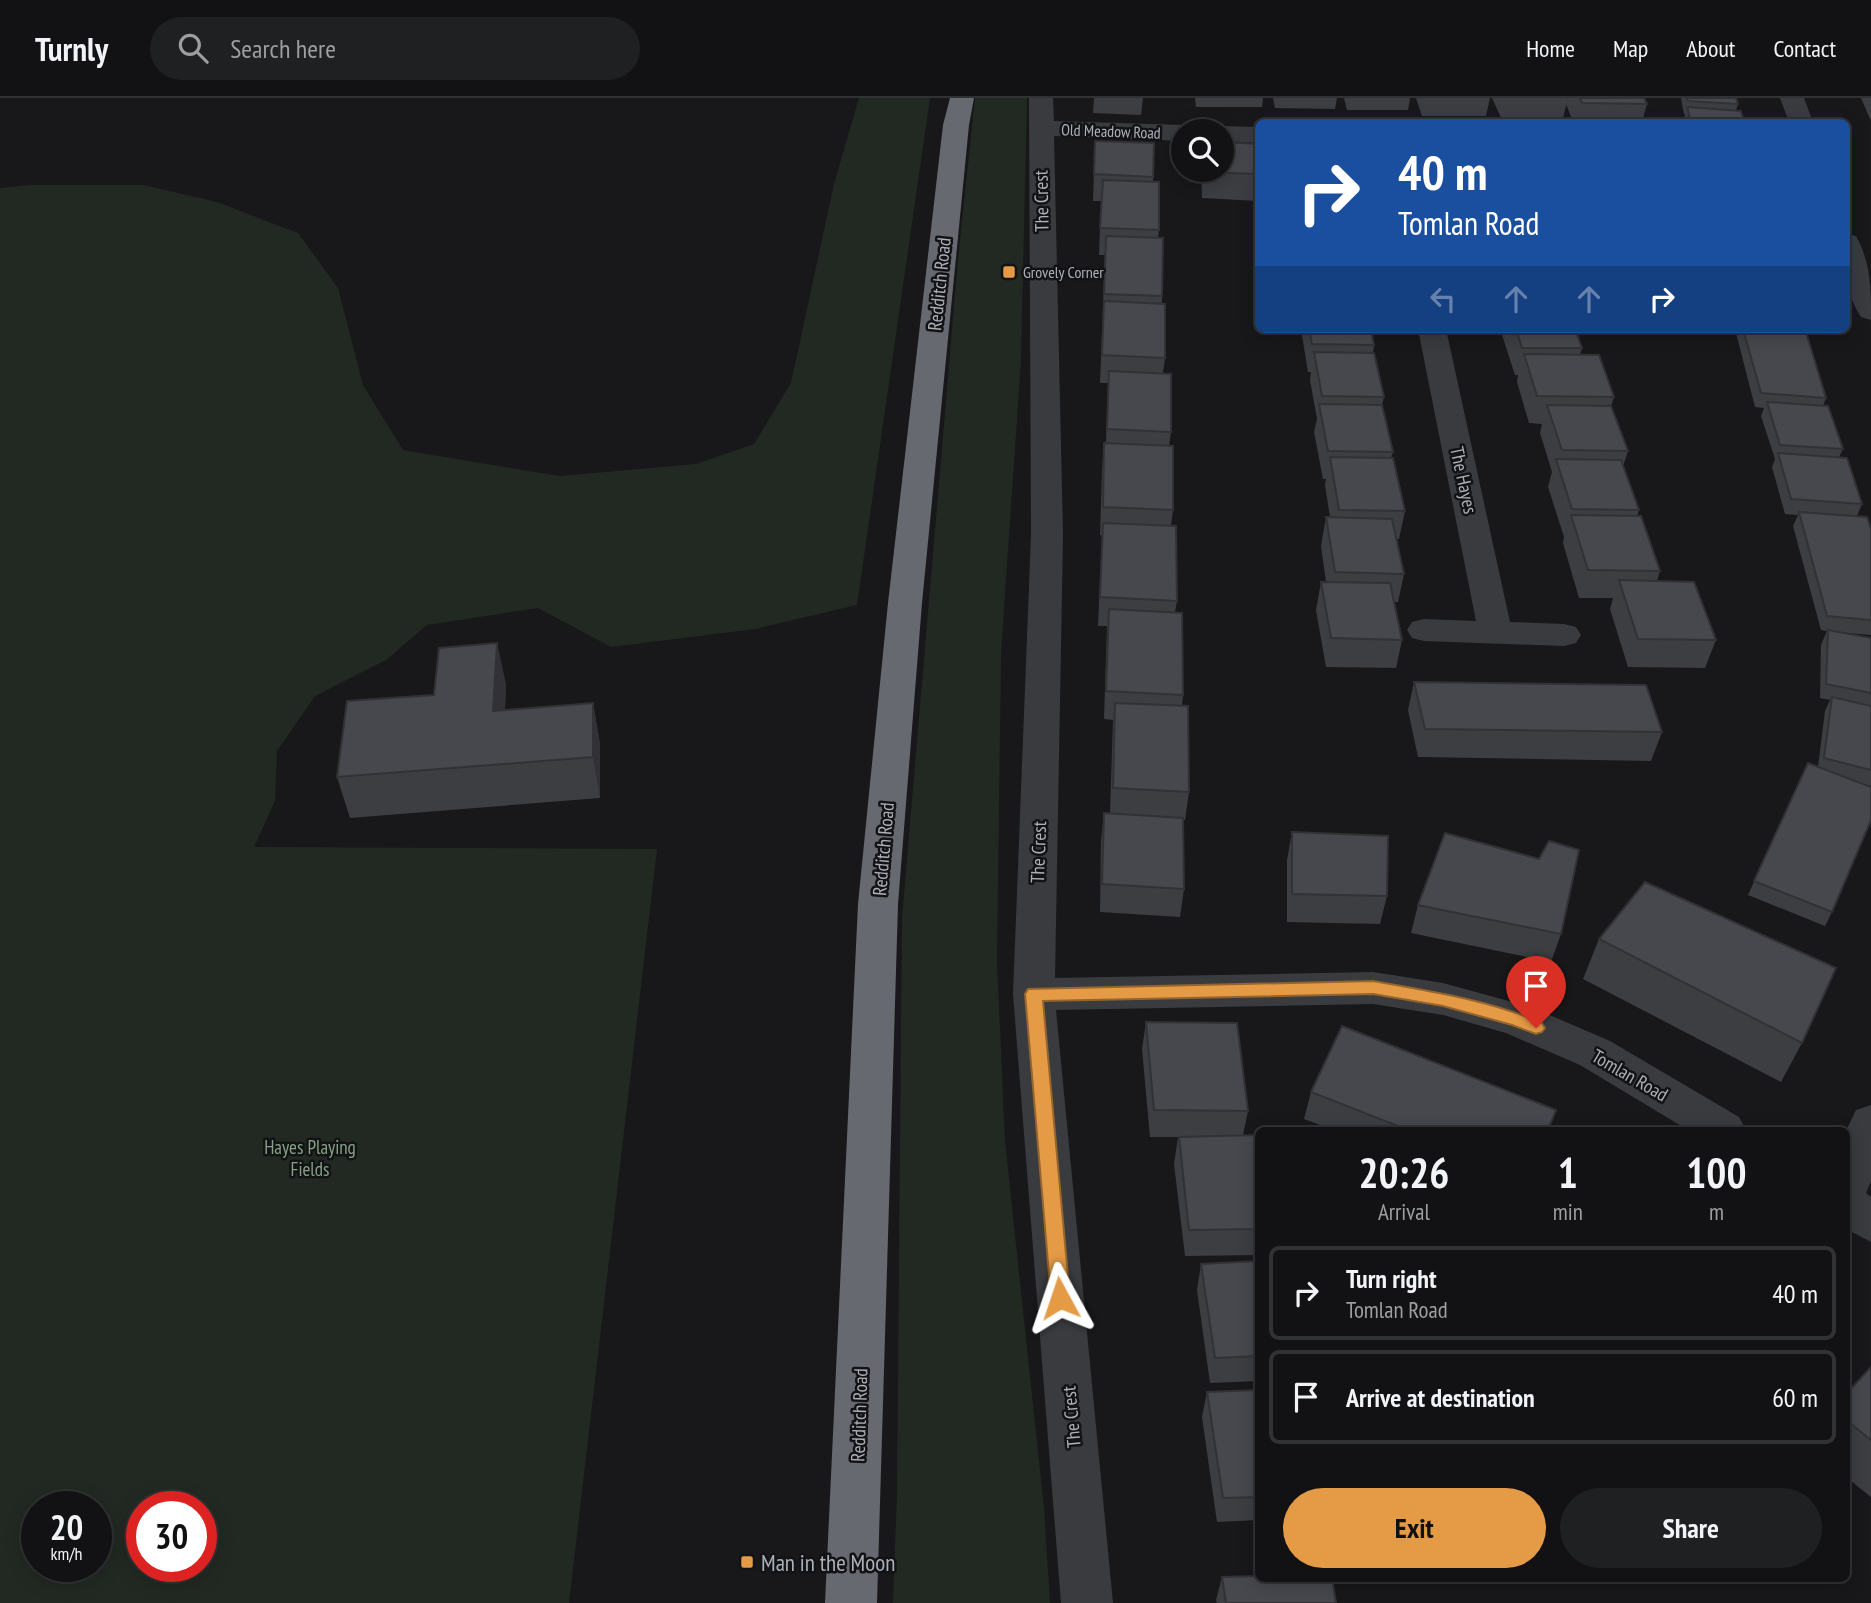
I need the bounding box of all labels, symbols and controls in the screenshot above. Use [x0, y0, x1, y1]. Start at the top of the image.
search box [150, 17, 640, 80]
text: Turnly [35, 27, 108, 70]
icon: search [174, 29, 212, 67]
text: Search here [230, 32, 336, 65]
text: Home [1526, 33, 1575, 64]
text: Map [1613, 33, 1648, 64]
text: About [1686, 33, 1735, 64]
text: Contact [1773, 33, 1836, 64]
street label: Old Meadow Road [1061, 119, 1161, 143]
map controls [1171, 119, 1234, 182]
button: search [1171, 119, 1234, 182]
text: 40 m [1398, 140, 1487, 204]
icon: right [1283, 147, 1374, 238]
street label: The Crest [1028, 169, 1054, 232]
text: Tomlan Road [1398, 202, 1539, 244]
street label: Redditch Road [922, 236, 956, 332]
place label: Grovely Corner [1023, 262, 1104, 282]
marker: Grovely Corner [1001, 264, 1017, 280]
icon: left [1424, 280, 1462, 318]
icon: ahead [1497, 280, 1535, 318]
icon: ahead [1570, 280, 1608, 318]
icon: right [1643, 280, 1681, 318]
street label: The Hayes [1445, 444, 1483, 516]
street label: Redditch Road [867, 801, 899, 897]
street label: The Crest [1025, 820, 1051, 883]
pin [1506, 956, 1566, 1028]
icon: arrive [1517, 967, 1555, 1005]
street label: Tomlan Road [1588, 1044, 1672, 1106]
park label: Hayes Playing Fields [264, 1135, 356, 1181]
text: 20:26 [1358, 1145, 1449, 1200]
text: 1 [1558, 1145, 1578, 1200]
text: 100 [1686, 1145, 1747, 1200]
text: Arrival [1378, 1197, 1430, 1226]
text: min [1553, 1197, 1583, 1226]
text: m [1709, 1197, 1724, 1226]
position arrow [1023, 1261, 1097, 1335]
text: Turn right [1346, 1262, 1437, 1295]
icon: right [1287, 1274, 1325, 1312]
text: 40 m [1772, 1277, 1818, 1310]
text: Tomlan Road [1346, 1295, 1448, 1324]
street label: Redditch Road [845, 1368, 873, 1462]
icon: arrive [1287, 1378, 1325, 1416]
text: Arrive at destination [1346, 1381, 1535, 1414]
text: 60 m [1772, 1381, 1818, 1414]
street label: The Crest [1056, 1384, 1086, 1449]
button: Exit [1283, 1488, 1546, 1568]
button: Share [1560, 1488, 1822, 1568]
speed limit sign: 30 [126, 1491, 217, 1582]
text: 20 [50, 1504, 83, 1550]
text: km/h [51, 1542, 82, 1565]
place label: Man in the Moon [761, 1548, 895, 1577]
marker: Man in the Moon [739, 1554, 755, 1570]

